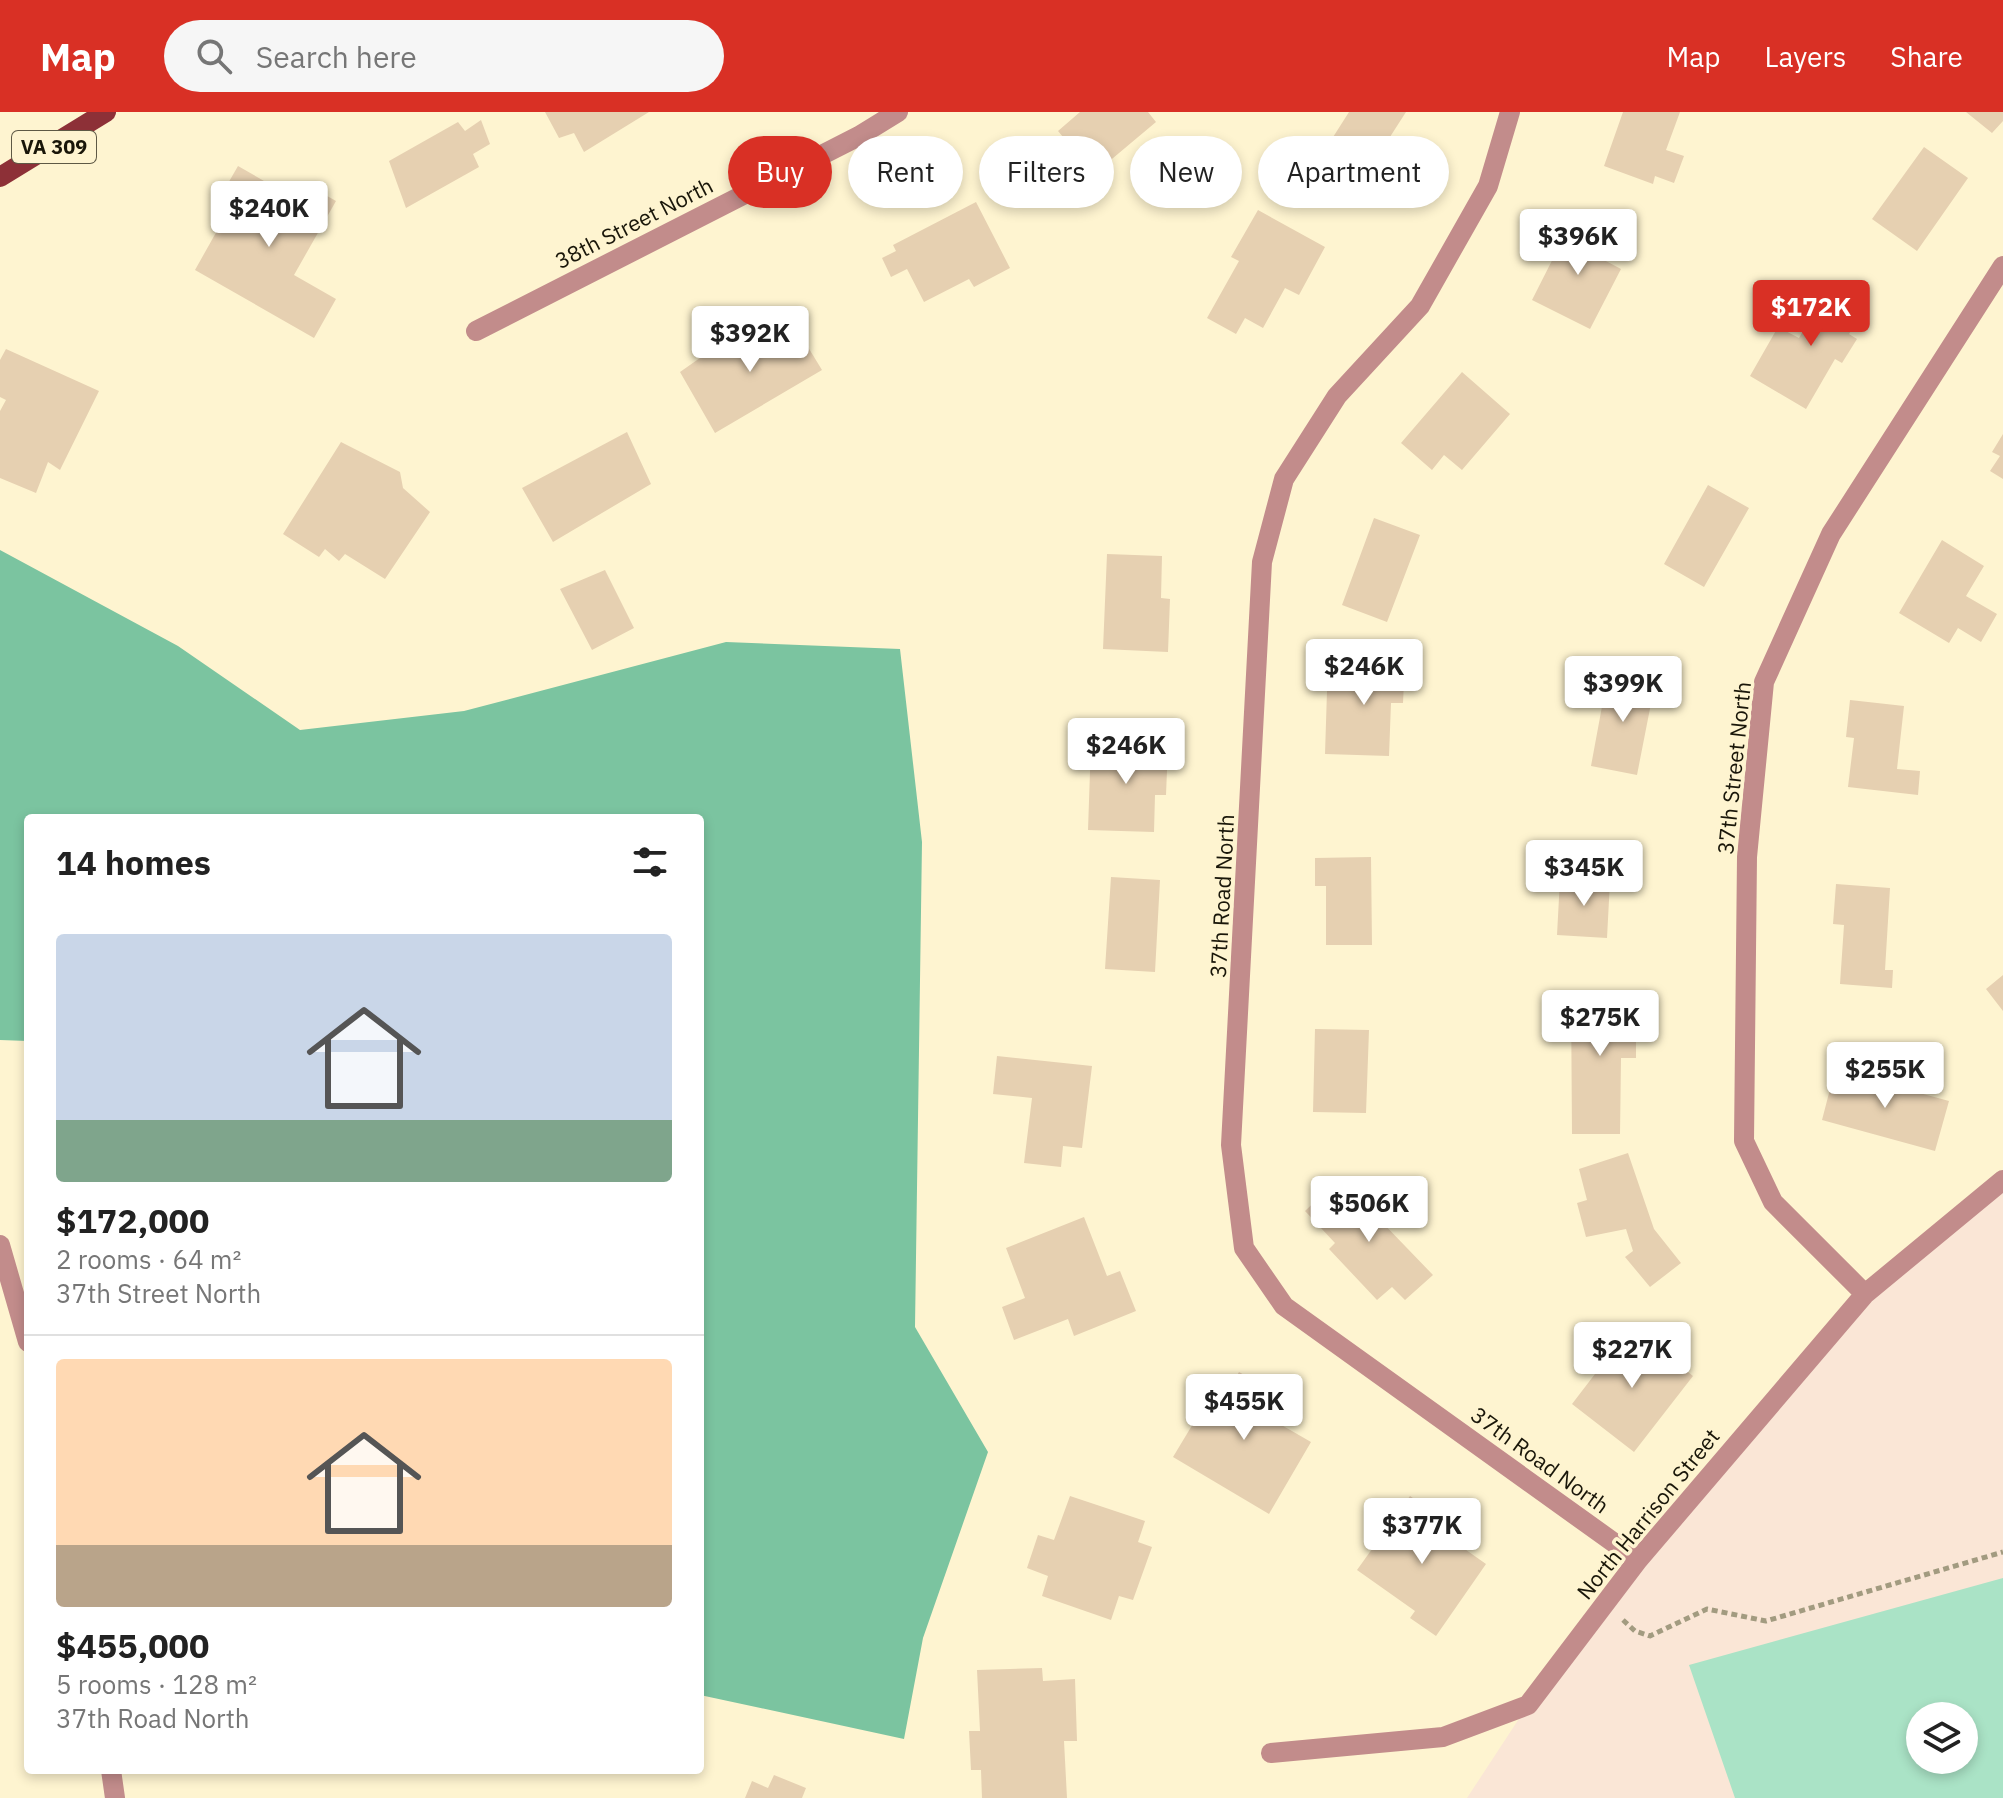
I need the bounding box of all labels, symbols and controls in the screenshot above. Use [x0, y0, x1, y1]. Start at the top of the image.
search box [164, 20, 724, 92]
text: Map [40, 32, 116, 81]
icon: search [192, 34, 236, 78]
text: Search here [256, 37, 417, 76]
text: Map [1666, 38, 1720, 75]
text: Layers [1764, 38, 1846, 75]
text: Share [1890, 38, 1963, 75]
road number: VA 309 [12, 131, 96, 163]
chip: Buy [728, 136, 832, 208]
chip: Rent [848, 136, 963, 208]
chip: Filters [979, 136, 1114, 208]
chip: New [1130, 136, 1242, 208]
chip: Apartment [1258, 136, 1449, 208]
street label: 38th Street North [550, 170, 718, 275]
pin: $240K [213, 181, 325, 249]
text: $240K [229, 190, 309, 224]
pin: $396K [1522, 209, 1634, 277]
text: $396K [1538, 218, 1618, 252]
pin: $172K [1755, 280, 1867, 348]
text: $172K [1771, 289, 1851, 323]
pin: $392K [694, 306, 806, 374]
text: $392K [710, 315, 790, 349]
pin: $246K [1308, 639, 1420, 707]
text: $246K [1324, 648, 1404, 682]
pin: $399K [1567, 656, 1679, 724]
text: $399K [1583, 665, 1663, 699]
street label: 37th Street North [1710, 680, 1757, 856]
pin: $246K [1070, 718, 1182, 786]
text: $246K [1086, 727, 1166, 761]
street label: 37th Road North [1203, 813, 1240, 979]
text: 14 homes [56, 840, 211, 884]
icon: filters [628, 840, 672, 884]
pin: $345K [1528, 840, 1640, 908]
text: $345K [1544, 849, 1624, 883]
icon: home [292, 986, 436, 1130]
pin: $275K [1544, 990, 1656, 1058]
text: $275K [1560, 999, 1640, 1033]
pin: $255K [1829, 1042, 1941, 1110]
text: $255K [1845, 1051, 1925, 1085]
pin: $506K [1313, 1176, 1425, 1244]
text: $506K [1329, 1185, 1409, 1219]
text: $172,000 [56, 1198, 209, 1242]
text: 2 rooms · 64 m² [56, 1242, 241, 1276]
text: 37th Street North [56, 1276, 261, 1310]
pin: $227K [1576, 1322, 1688, 1390]
text: $227K [1592, 1331, 1672, 1365]
pin: $455K [1188, 1374, 1300, 1442]
text: $455K [1204, 1383, 1284, 1417]
street label: 37th Road North [1465, 1400, 1615, 1519]
icon: home [292, 1411, 436, 1555]
street label: North Harrison Street [1570, 1422, 1725, 1605]
pin: $377K [1366, 1498, 1478, 1566]
text: $377K [1382, 1507, 1462, 1541]
text: $455,000 [56, 1623, 209, 1667]
text: 5 rooms · 128 m² [56, 1667, 257, 1701]
text: 37th Road North [56, 1701, 250, 1735]
map controls [1906, 1702, 1978, 1774]
button: layers [1906, 1702, 1978, 1774]

